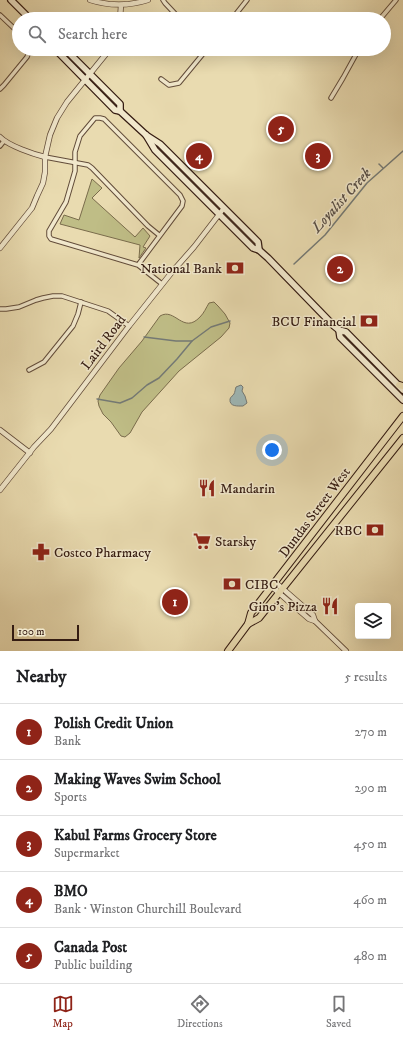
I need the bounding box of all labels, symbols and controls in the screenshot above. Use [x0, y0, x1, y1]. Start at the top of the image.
search box [12, 12, 391, 56]
icon: search [26, 23, 48, 45]
text: Search here [58, 25, 127, 44]
pin: 5 [268, 114, 294, 144]
pin: 4 [186, 141, 212, 171]
pin: 3 [305, 141, 331, 171]
water label: Loyalist Creek [307, 164, 376, 237]
pin: 2 [327, 254, 353, 284]
bank icon: National Bank [225, 258, 245, 278]
place label: National Bank [140, 260, 222, 278]
bank icon: BCU Financial [359, 311, 379, 331]
street label: Laird Road [77, 312, 130, 373]
place label: BCU Financial [271, 313, 357, 331]
your location [262, 440, 282, 460]
street label: Dundas Street West [275, 464, 355, 561]
restaurant icon: Mandarin [197, 478, 217, 498]
place label: Mandarin [220, 480, 276, 498]
bank icon: RBC [365, 520, 385, 540]
place label: RBC [335, 522, 362, 540]
supermarket icon: Starsky [192, 531, 212, 551]
place label: Starsky [215, 533, 257, 551]
pharmacy icon: Costco Pharmacy [31, 542, 51, 562]
place label: Costco Pharmacy [54, 544, 151, 562]
bank icon: CIBC [222, 574, 242, 594]
place label: CIBC [245, 576, 278, 594]
pin: 1 [162, 587, 188, 617]
restaurant icon: Gino's Pizza [320, 596, 340, 616]
place label: Gino's Pizza [249, 598, 317, 616]
map controls [355, 603, 391, 639]
button: layers [355, 603, 391, 639]
scale bar [12, 623, 79, 642]
text: 100 m [18, 625, 44, 639]
text: Nearby [16, 666, 66, 688]
text: 5 results [345, 669, 387, 685]
text: Polish Credit Union [54, 714, 173, 733]
text: 1 [27, 724, 31, 740]
text: 270 m [355, 724, 387, 740]
text: Bank [54, 733, 81, 749]
text: Making Waves Swim School [54, 770, 221, 789]
text: 2 [26, 780, 32, 796]
text: 290 m [355, 780, 387, 796]
text: Sports [54, 789, 87, 805]
text: Kabul Farms Grocery Store [54, 826, 217, 845]
text: 3 [27, 836, 31, 852]
text: 450 m [354, 836, 387, 852]
text: Supermarket [54, 845, 120, 861]
text: BMO [54, 882, 88, 901]
text: 4 [25, 892, 33, 908]
text: 460 m [353, 892, 387, 908]
text: Bank · Winston Churchill Boulevard [54, 901, 242, 917]
text: Canada Post [54, 938, 127, 957]
text: 5 [26, 948, 32, 964]
text: 480 m [353, 948, 387, 964]
text: Public building [54, 957, 132, 973]
tab: Map [52, 993, 74, 1031]
tab: Directions [177, 993, 223, 1031]
tab: Saved [326, 993, 351, 1031]

